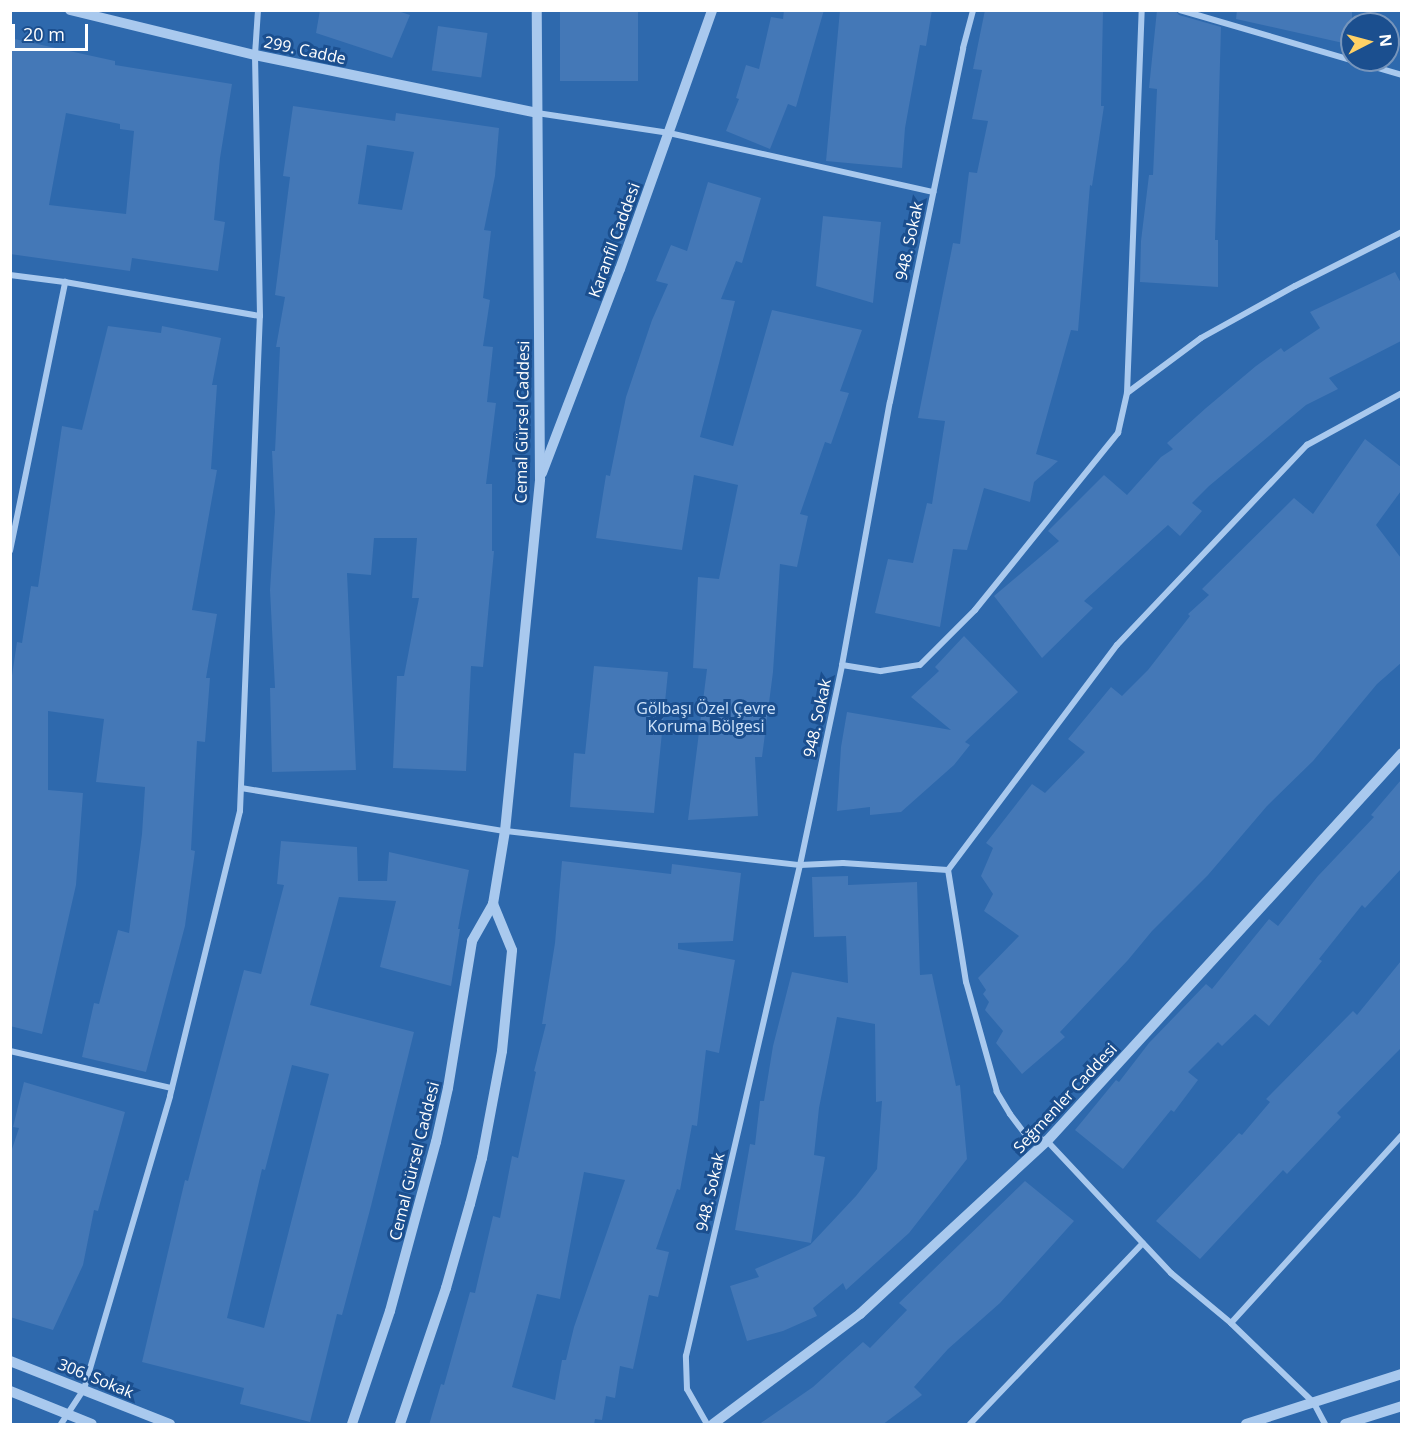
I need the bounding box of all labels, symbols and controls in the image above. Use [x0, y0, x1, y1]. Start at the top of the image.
scale bar [15, 12, 92, 50]
north arrow [1340, 12, 1400, 72]
text: 20 m [23, 22, 65, 46]
street label: 299. Cadde [262, 32, 348, 68]
text: N [1374, 33, 1398, 48]
street label: Karanfil Caddesi [584, 180, 644, 300]
street label: 948. Sokak [891, 200, 927, 282]
street label: Cemal Gürsel Caddesi [511, 340, 533, 504]
street label: 948. Sokak [799, 677, 835, 759]
park label: Gölbaşı Özel Çevre Koruma Bölgesi [636, 698, 776, 736]
street label: Seğmenler Caddesi [1009, 1039, 1121, 1157]
street label: Cemal Gürsel Caddesi [385, 1080, 443, 1242]
street label: 948. Sokak [692, 1151, 728, 1233]
street label: 306. Sokak [55, 1354, 137, 1402]

